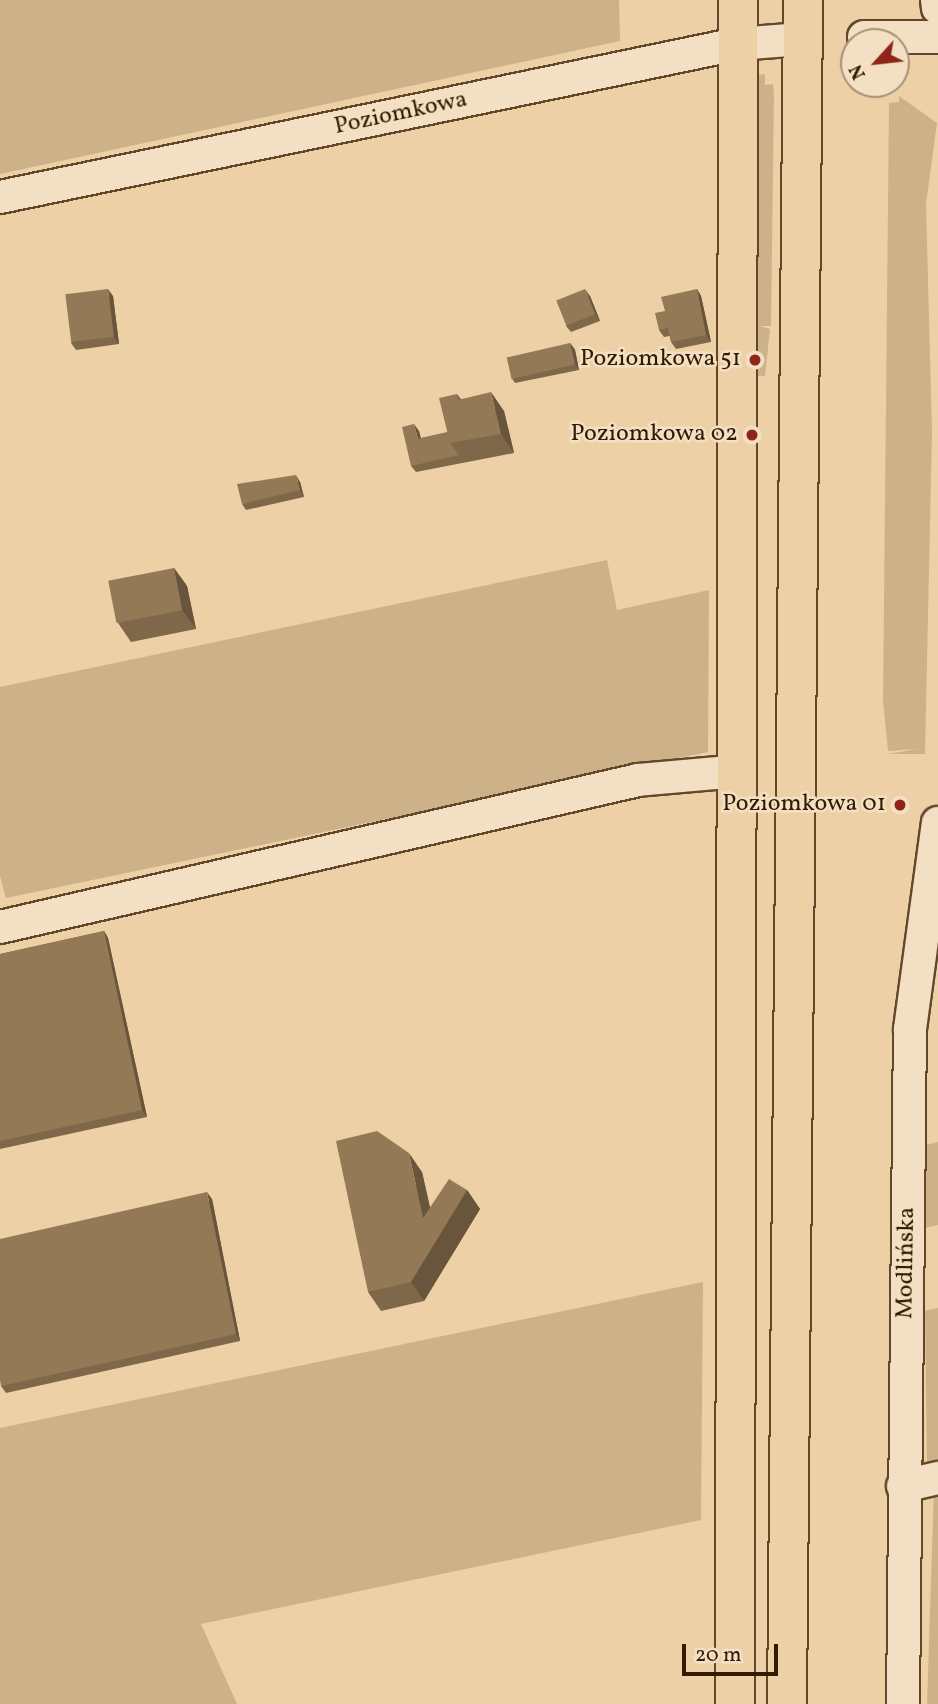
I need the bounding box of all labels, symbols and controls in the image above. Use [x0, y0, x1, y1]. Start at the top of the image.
north arrow [840, 28, 910, 98]
text: N [843, 60, 873, 84]
street label: Poziomkowa [332, 86, 470, 142]
place label: Poziomkowa 51 [580, 346, 741, 374]
marker: Poziomkowa 51 [747, 352, 763, 368]
place label: Poziomkowa 02 [571, 421, 738, 449]
marker: Poziomkowa 02 [744, 427, 760, 443]
place label: Poziomkowa 01 [722, 791, 886, 819]
marker: Poziomkowa 01 [892, 797, 908, 813]
street label: Modlińska [892, 1207, 922, 1319]
scale bar [686, 1630, 782, 1674]
text: 20 m [695, 1641, 741, 1670]

